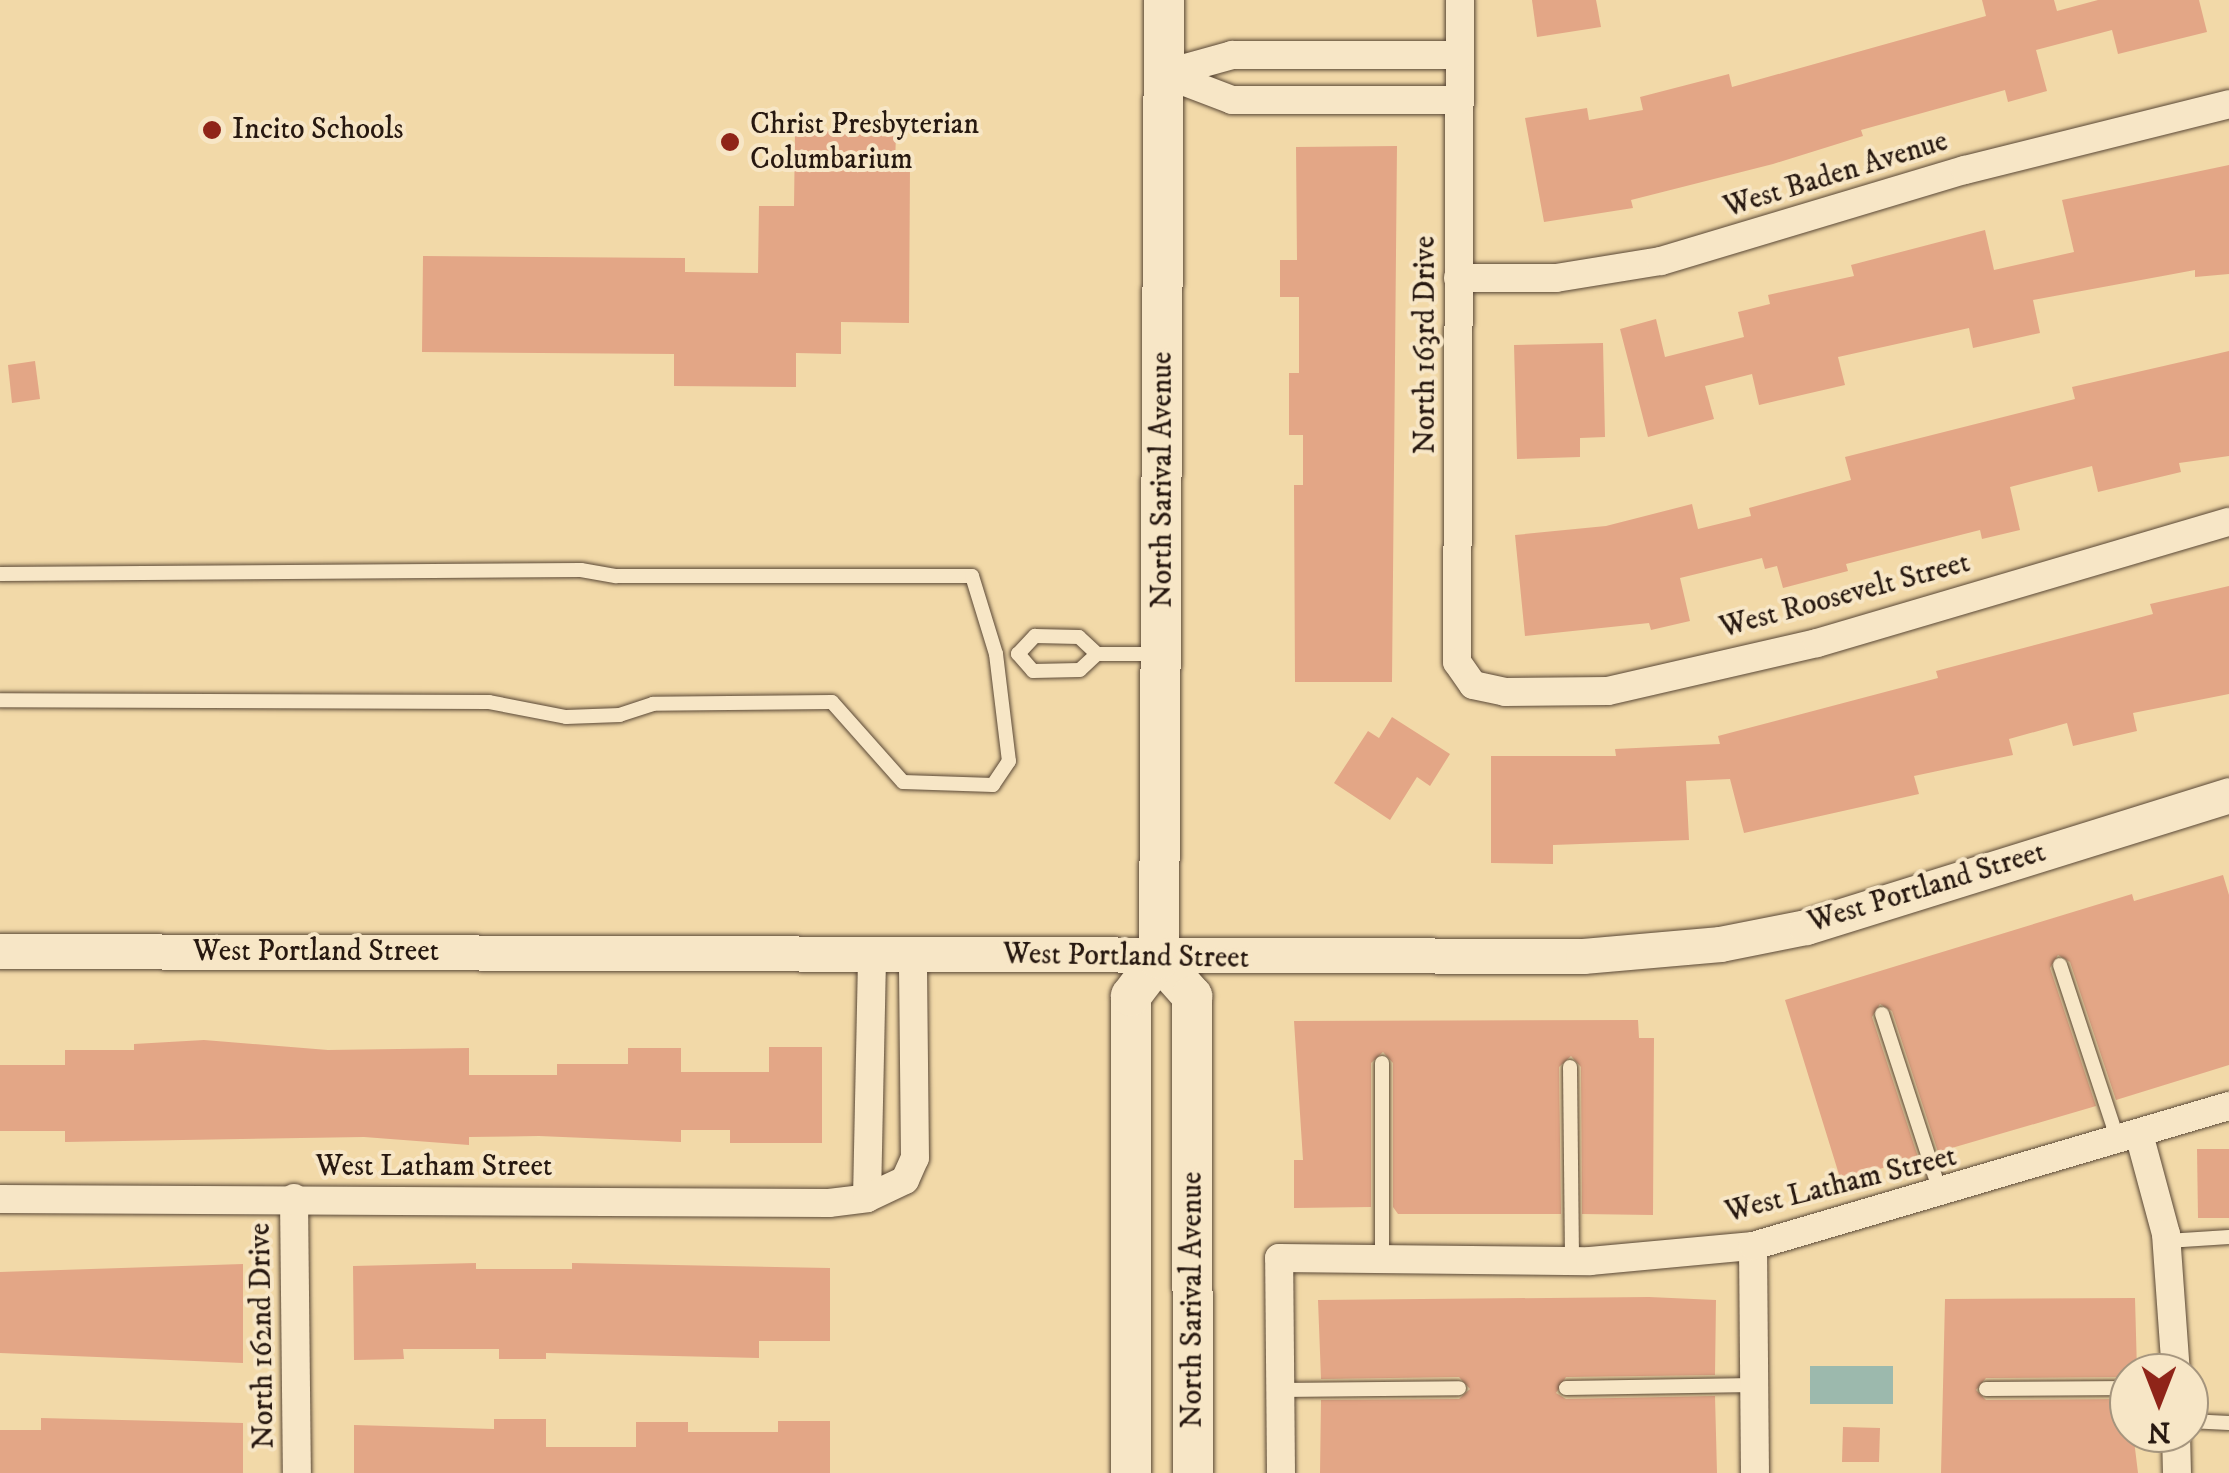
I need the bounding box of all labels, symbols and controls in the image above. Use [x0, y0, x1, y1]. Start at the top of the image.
place label: Christ Presbyterian Columbarium [750, 107, 979, 178]
place label: Incito Schools [232, 112, 403, 148]
marker: Incito Schools [201, 119, 223, 141]
street label: West Baden Avenue [1720, 124, 1952, 226]
marker: Christ Presbyterian Columbarium [719, 131, 741, 153]
street label: North 163rd Drive [1408, 236, 1444, 454]
street label: North Sarival Avenue [1145, 352, 1181, 608]
street label: West Roosevelt Street [1716, 545, 1974, 647]
street label: West Portland Street [1804, 835, 2050, 941]
street label: West Portland Street [193, 934, 439, 970]
street label: West Portland Street [1003, 937, 1249, 977]
street label: West Latham Street [1722, 1139, 1960, 1231]
street label: West Latham Street [316, 1149, 552, 1185]
street label: North Sarival Avenue [1175, 1172, 1211, 1428]
street label: North 162nd Drive [243, 1222, 283, 1450]
north arrow [2109, 1353, 2209, 1453]
text: N [2148, 1414, 2171, 1449]

